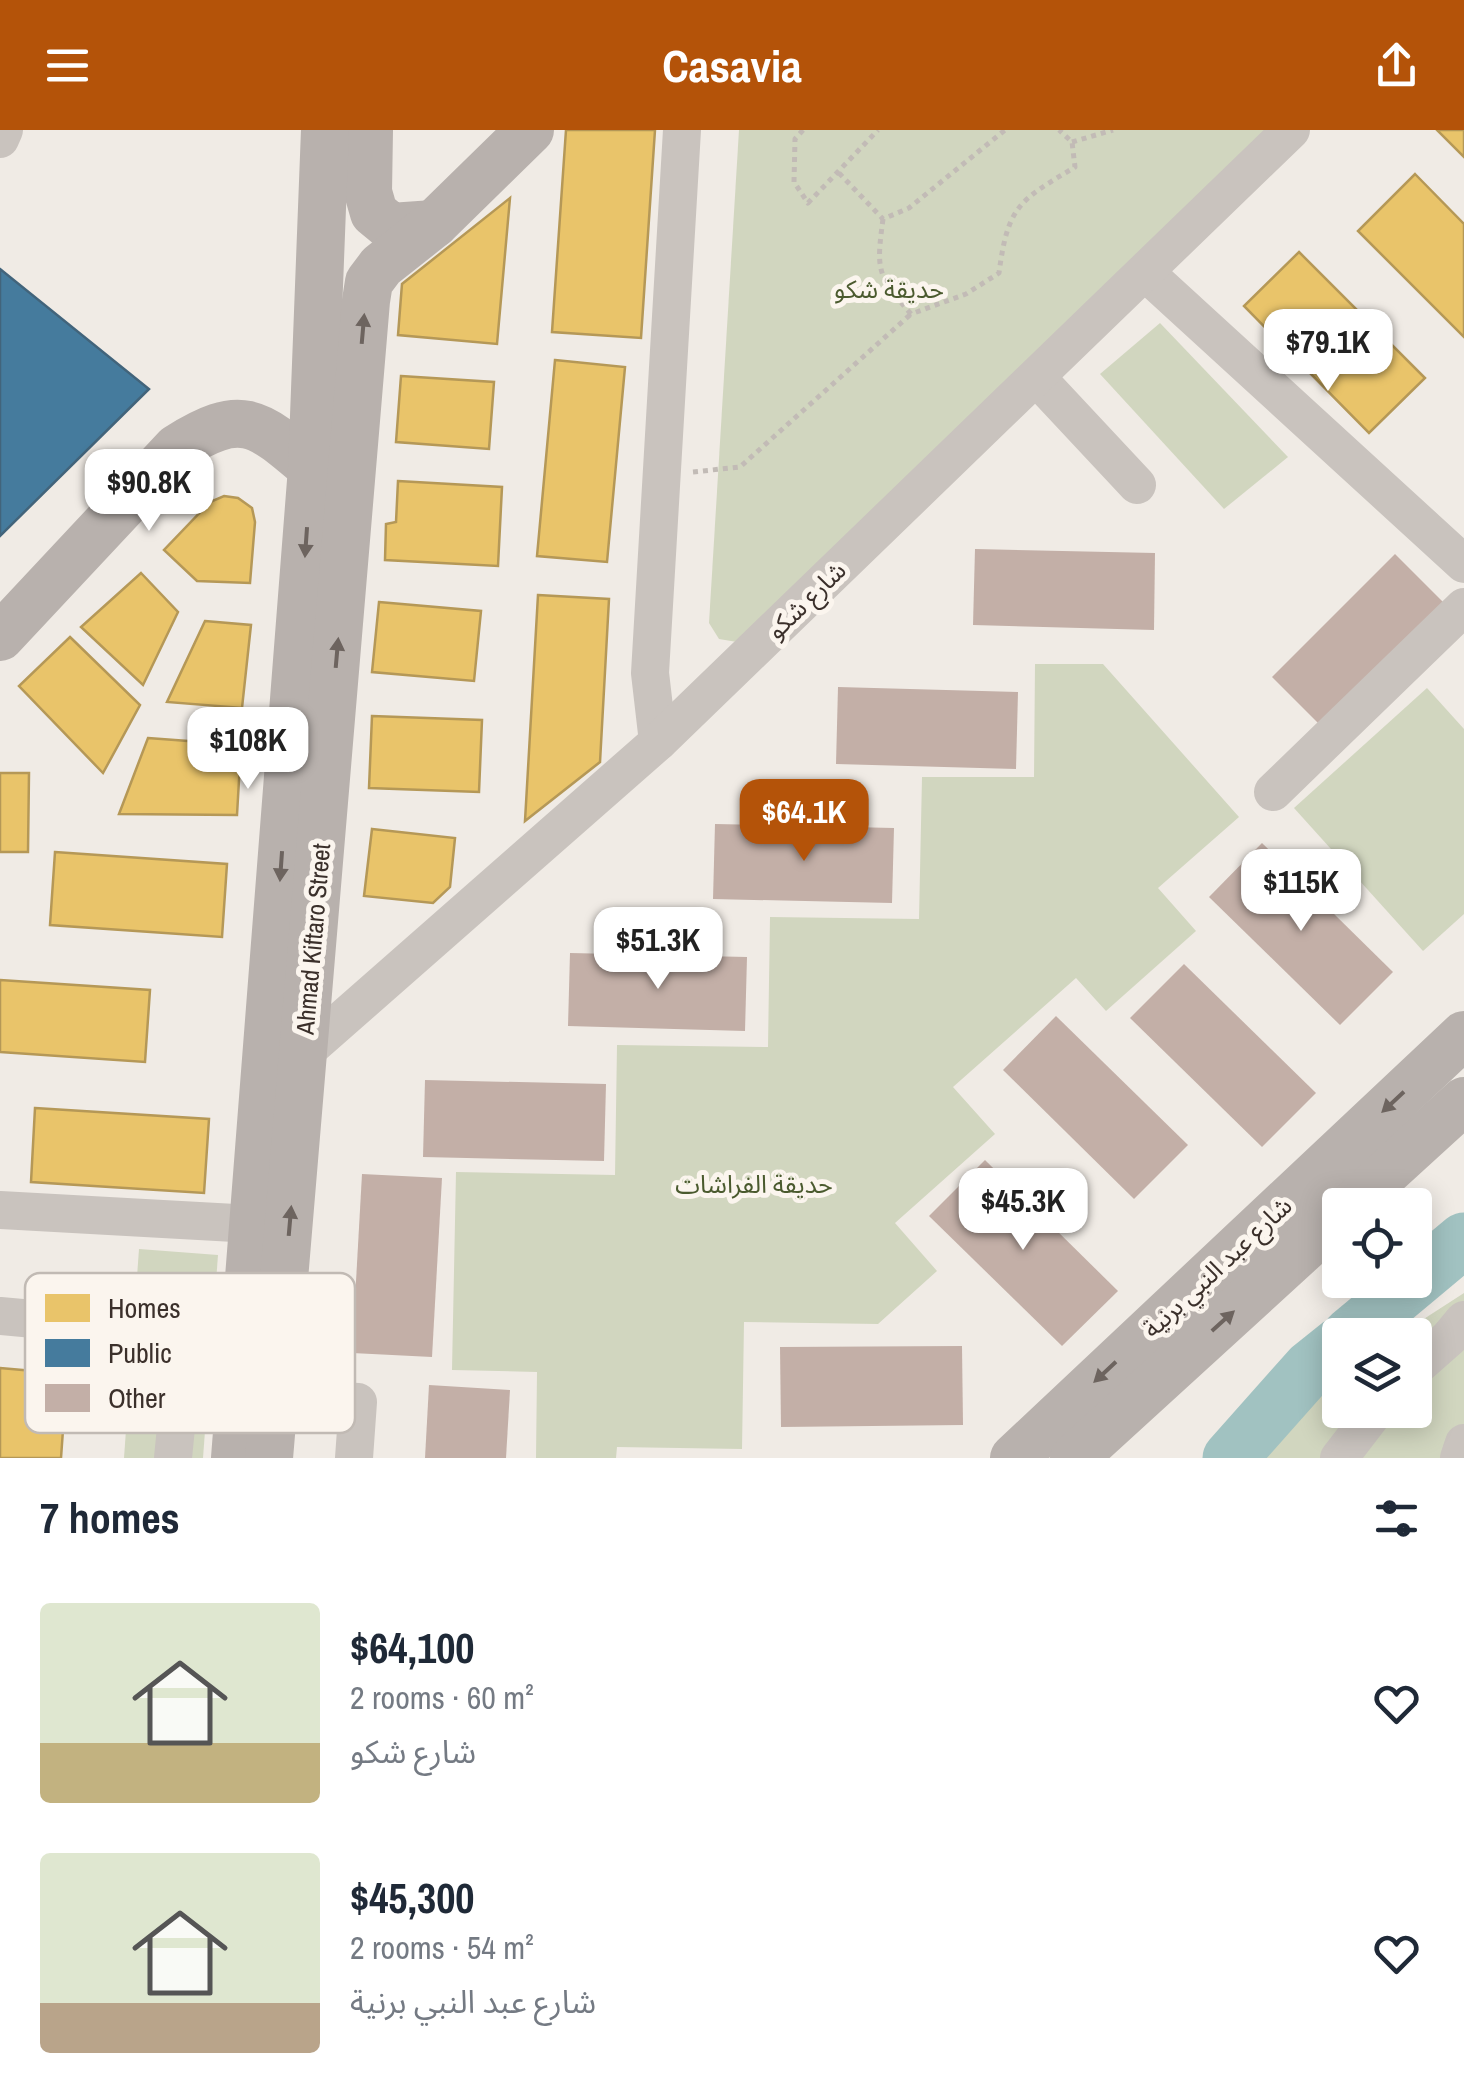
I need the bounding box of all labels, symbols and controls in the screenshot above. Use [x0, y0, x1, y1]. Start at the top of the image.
text: Casavia [662, 35, 802, 96]
icon: menu [40, 38, 95, 93]
icon: share [1369, 38, 1424, 93]
park label: حديقة شكو [834, 272, 944, 306]
pin: $79.1K [1247, 309, 1409, 394]
one-way arrow [356, 313, 372, 345]
text: $79.1K [1286, 320, 1370, 363]
pin: $90.8K [68, 449, 230, 534]
text: $90.8K [107, 460, 191, 503]
one-way arrow [297, 527, 313, 558]
street label: شارع شكو [759, 554, 855, 648]
one-way arrow [329, 637, 345, 669]
pin: $108K [178, 707, 318, 792]
text: $108K [209, 718, 287, 761]
pin: $64.1K [723, 779, 885, 864]
text: $64.1K [762, 790, 846, 833]
street label: Ahmad Kiftaro Street [288, 842, 338, 1037]
pin: $115K [1231, 849, 1371, 934]
one-way arrow [273, 851, 289, 882]
text: $115K [1263, 860, 1339, 903]
pin: $51.3K [577, 907, 739, 992]
text: $51.3K [616, 918, 700, 961]
one-way arrow [1381, 1090, 1405, 1113]
park label: حديقة الفراشات [675, 1167, 833, 1201]
pin: $45.3K [942, 1168, 1104, 1253]
text: $45.3K [981, 1179, 1065, 1222]
map controls [1322, 1188, 1432, 1428]
button: locate [1322, 1188, 1432, 1298]
street label: شارع عبد النبي برنية [1135, 1189, 1301, 1347]
one-way arrow [282, 1205, 298, 1237]
legend [25, 1273, 355, 1433]
text: Homes [108, 1289, 181, 1327]
one-way arrow [1211, 1310, 1235, 1333]
button: layers [1322, 1318, 1432, 1428]
text: Public [108, 1334, 172, 1372]
one-way arrow [1094, 1360, 1118, 1383]
text: Other [108, 1379, 166, 1417]
text: 7 homes [40, 1490, 180, 1546]
icon: filters [1369, 1491, 1424, 1546]
text: $64,100 [350, 1620, 475, 1676]
icon: home [120, 1643, 240, 1763]
text: 2 rooms · 60 m² [350, 1676, 534, 1719]
icon: heart [1369, 1676, 1424, 1731]
text: شارع شكو [350, 1730, 476, 1773]
text: $45,300 [350, 1870, 475, 1926]
icon: home [120, 1893, 240, 2013]
text: 2 rooms · 54 m² [350, 1926, 534, 1969]
icon: heart [1369, 1926, 1424, 1981]
text: شارع عبد النبي برنية [350, 1980, 596, 2023]

